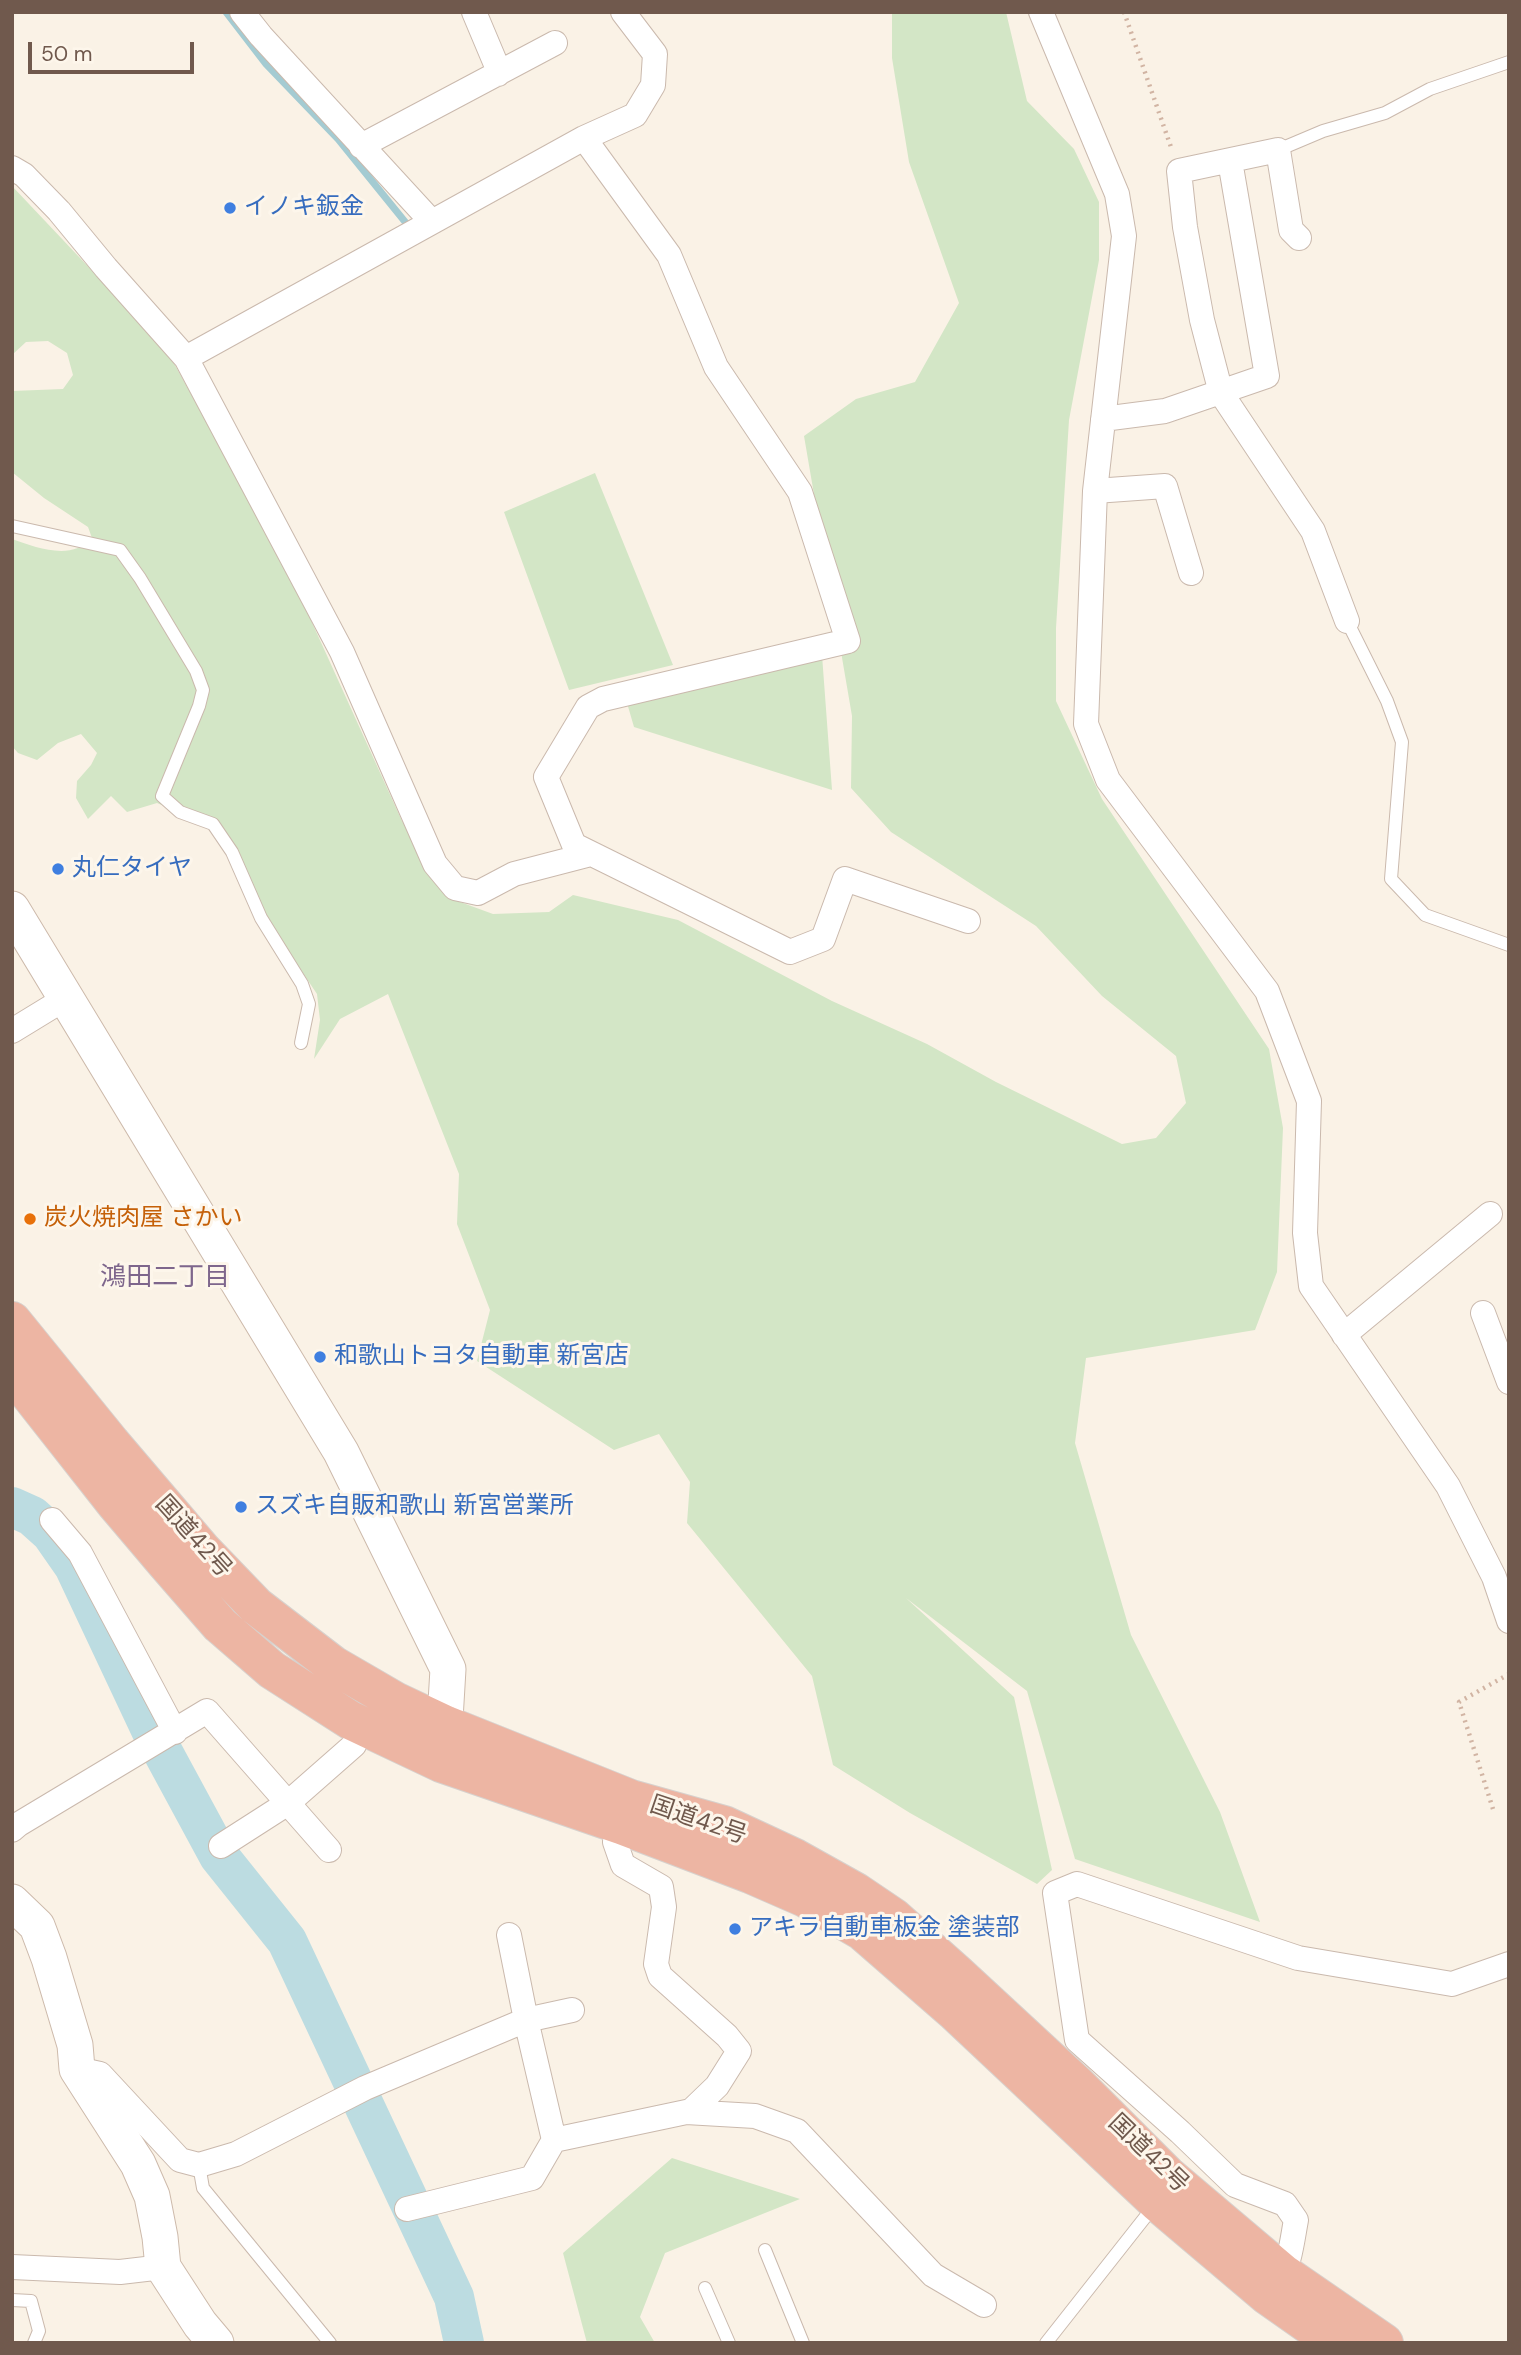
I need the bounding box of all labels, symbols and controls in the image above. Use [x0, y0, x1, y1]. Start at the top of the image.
scale bar [32, 28, 198, 72]
text: 50 m [41, 40, 92, 68]
place label: イノキ鈑金 [244, 194, 364, 222]
marker: イノキ鈑金 [222, 200, 238, 216]
place label: 丸仁タイヤ [72, 855, 192, 883]
marker: 丸仁タイヤ [50, 861, 66, 877]
place label: 炭火焼肉屋 さかい [44, 1205, 242, 1233]
marker: 炭火焼肉屋 さかい [22, 1211, 38, 1227]
district label: 鴻田二丁目 [100, 1262, 230, 1294]
place label: 和歌山トヨタ自動車 新宮店 [334, 1343, 628, 1371]
marker: 和歌山トヨタ自動車 新宮店 [312, 1349, 328, 1365]
street label: 国道42号 [149, 1490, 237, 1584]
place label: スズキ自販和歌山 新宮営業所 [255, 1493, 573, 1521]
marker: スズキ自販和歌山 新宮営業所 [233, 1499, 249, 1515]
street label: 国道42号 [646, 1791, 750, 1851]
place label: アキラ自動車板金 塗装部 [749, 1915, 1019, 1943]
marker: アキラ自動車板金 塗装部 [727, 1921, 743, 1937]
street label: 国道42号 [1102, 2109, 1194, 2199]

